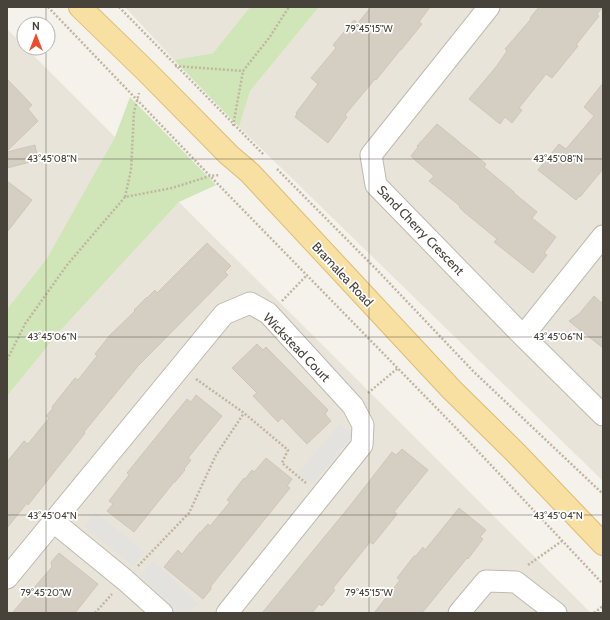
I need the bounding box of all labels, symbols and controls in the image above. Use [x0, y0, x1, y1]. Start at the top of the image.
north arrow [16, 16, 56, 56]
text: N [32, 19, 40, 33]
text: 79°45'15"W [345, 22, 393, 35]
text: 43°45'08"N [27, 152, 77, 165]
text: 43°45'08"N [533, 152, 583, 165]
street label: Sand Cherry Crescent [374, 182, 468, 279]
street label: Bramalea Road [309, 238, 377, 310]
street label: Wickstead Court [260, 309, 334, 385]
text: 43°45'06"N [27, 330, 77, 343]
text: 43°45'06"N [533, 330, 583, 343]
text: 43°45'04"N [27, 509, 77, 522]
text: 43°45'04"N [533, 509, 583, 522]
text: 79°45'20"W [20, 586, 72, 599]
text: 79°45'15"W [345, 586, 393, 599]

